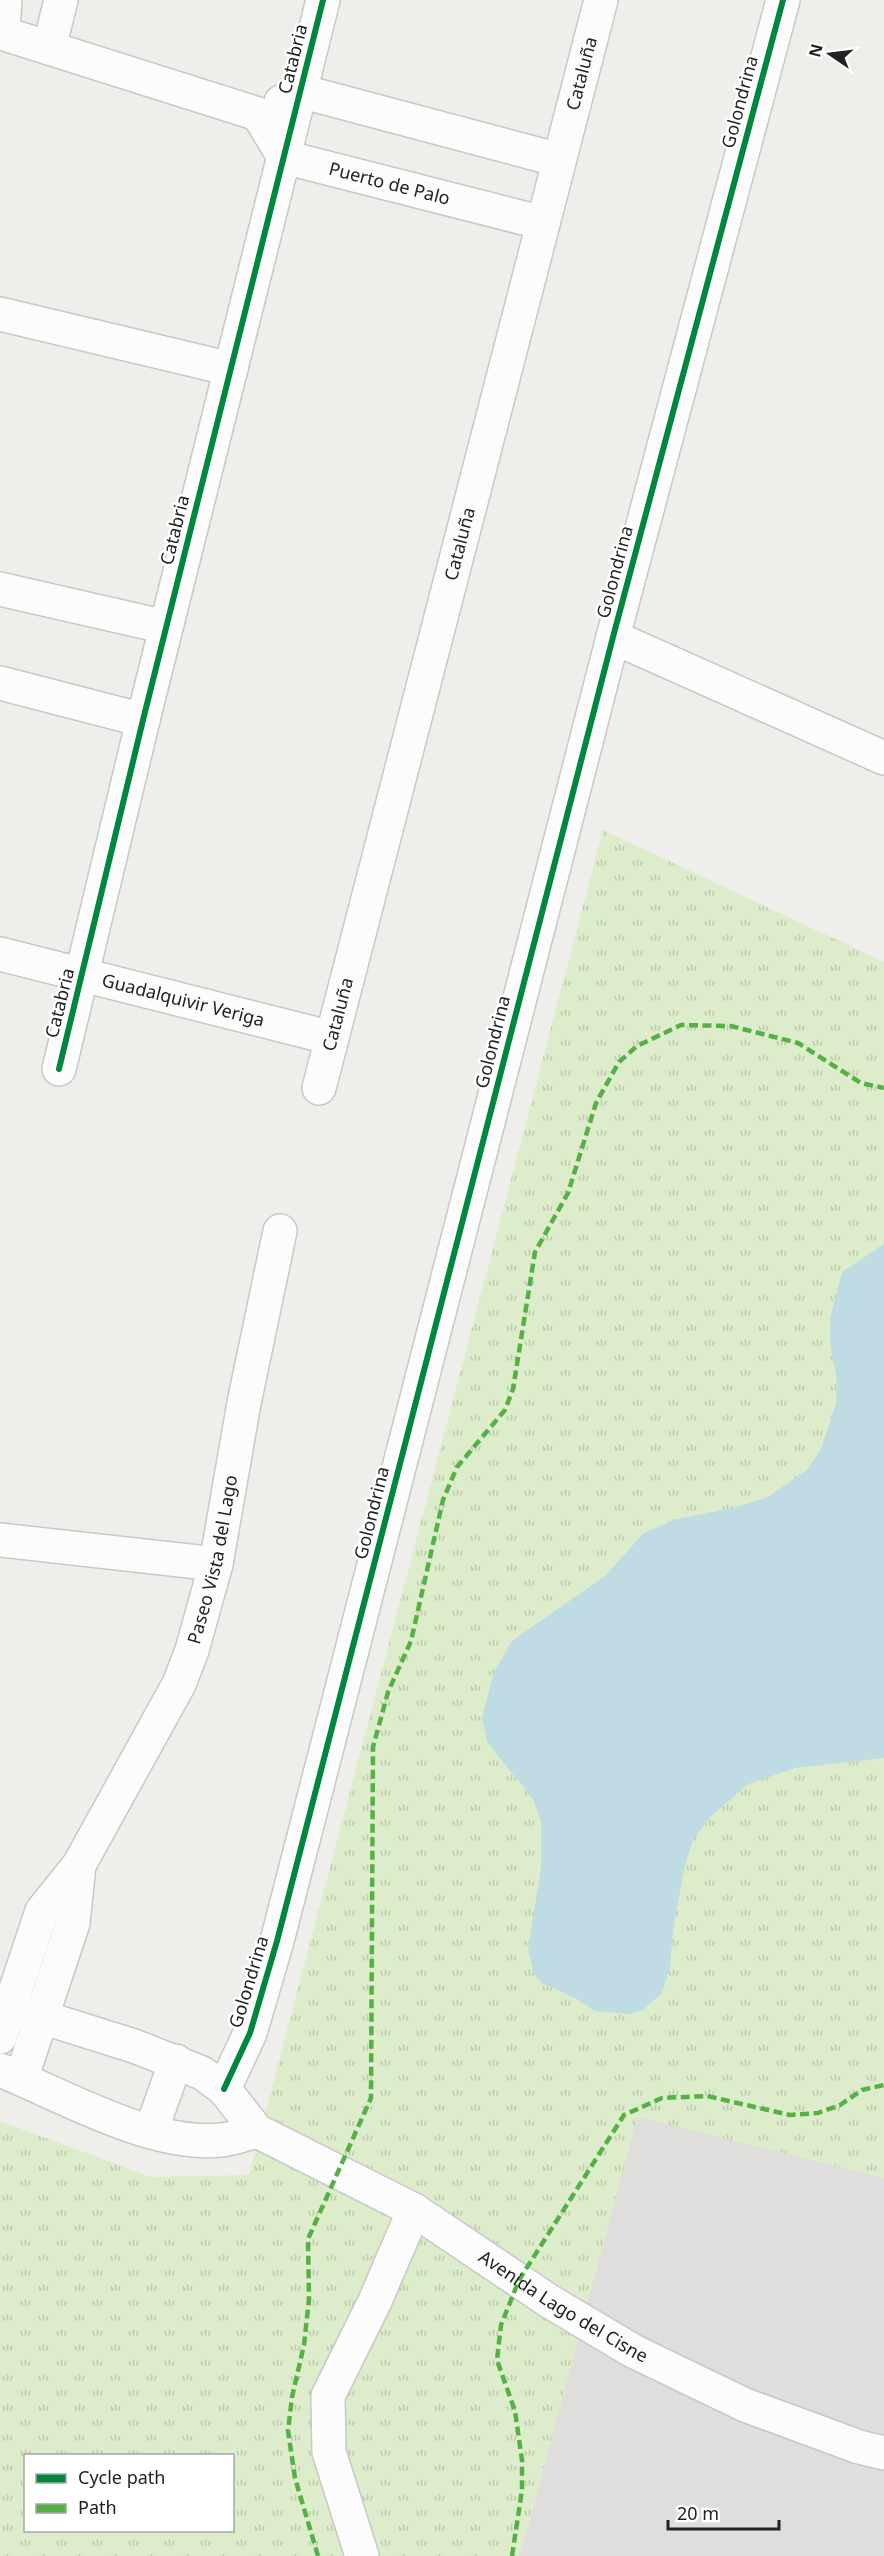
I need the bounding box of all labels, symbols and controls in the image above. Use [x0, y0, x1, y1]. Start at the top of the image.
street label: Catabria [272, 21, 312, 96]
north arrow [800, 24, 860, 84]
street label: Cataluña [560, 34, 602, 113]
text: N [803, 41, 828, 59]
street label: Golondrina [715, 53, 763, 151]
street label: Puerto de Palo [326, 156, 453, 210]
street label: Catabria [154, 492, 194, 567]
street label: Cataluña [438, 504, 480, 583]
street label: Golondrina [590, 523, 638, 621]
street label: Catabria [39, 965, 79, 1040]
street label: Guadalquivir Veriga [100, 967, 267, 1031]
street label: Cataluña [316, 975, 358, 1054]
street label: Golondrina [469, 993, 515, 1091]
street label: Golondrina [348, 1464, 394, 1562]
street label: Paseo Vista del Lago [181, 1473, 242, 1647]
street label: Golondrina [223, 1933, 273, 2031]
street label: Avenida Lago del Cisne [475, 2244, 652, 2367]
legend [24, 2454, 234, 2532]
text: Cycle path [78, 2465, 165, 2489]
scale bar [668, 2493, 779, 2531]
text: Path [78, 2495, 117, 2519]
text: 20 m [677, 2501, 719, 2525]

